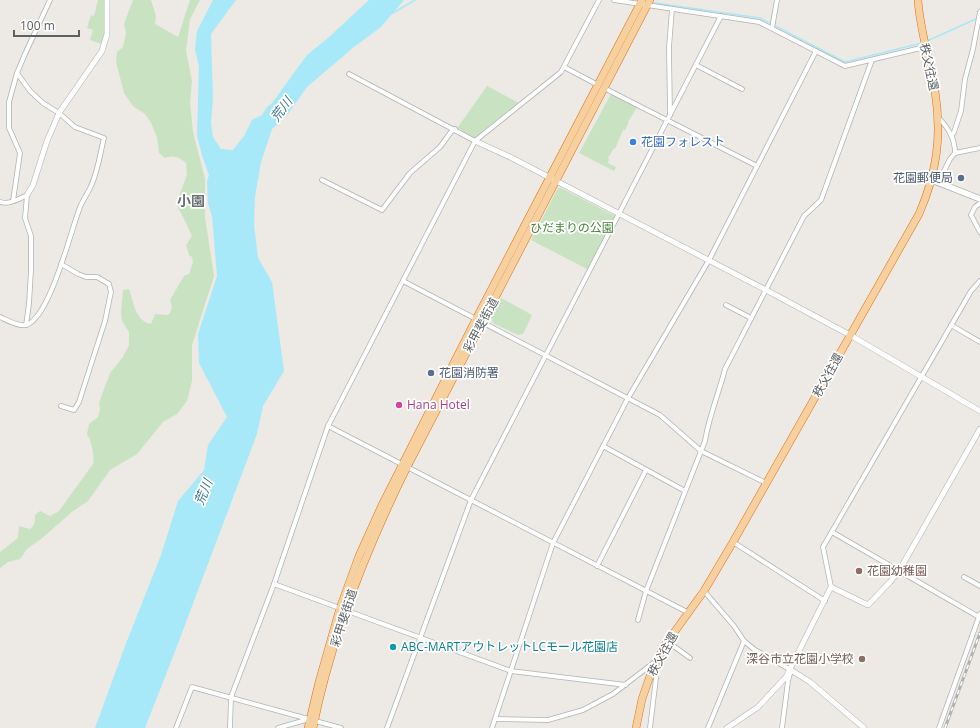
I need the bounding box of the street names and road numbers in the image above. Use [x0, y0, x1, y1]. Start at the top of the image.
street label: 秩父往還 [916, 42, 943, 92]
street label: 彩甲斐街道 [459, 294, 502, 355]
street label: 秩父往還 [808, 350, 847, 400]
street label: 彩甲斐街道 [326, 587, 361, 649]
street label: 秩父往還 [643, 629, 682, 679]

